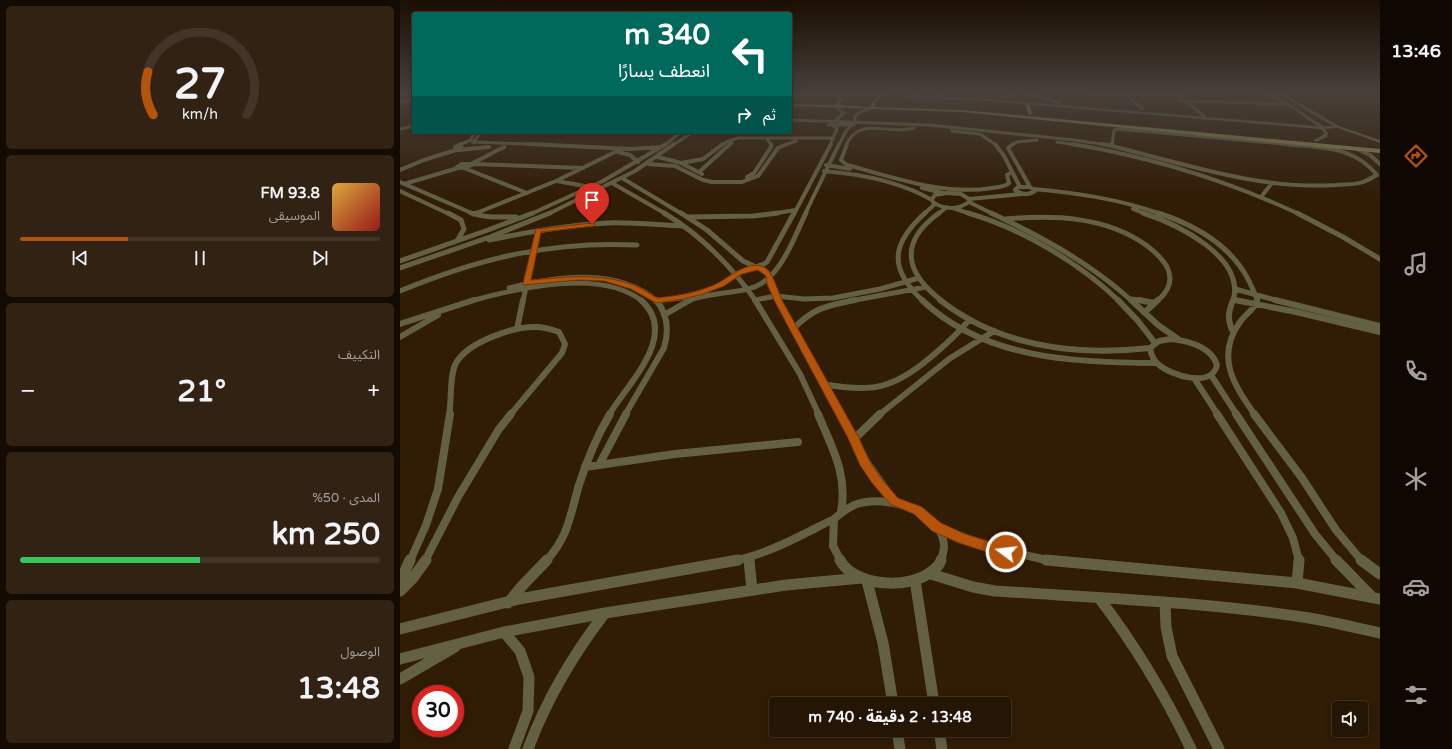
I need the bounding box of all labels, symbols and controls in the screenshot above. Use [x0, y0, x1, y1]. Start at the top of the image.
text: 340 m [624, 18, 710, 52]
icon: left [724, 28, 776, 80]
text: 13:46 [1391, 40, 1441, 62]
text: 27 [174, 60, 226, 110]
text: انعطف يسارًا [618, 60, 710, 82]
icon: right [733, 104, 755, 126]
text: km/h [182, 106, 218, 123]
text: ثم [763, 106, 776, 124]
icon: directions [1402, 142, 1430, 170]
pin [575, 183, 609, 224]
text: 93.8 FM [260, 184, 320, 202]
icon: arrive [581, 189, 603, 211]
text: الموسيقى [269, 208, 320, 224]
icon: previous [69, 247, 91, 269]
icon: pause [189, 247, 211, 269]
icon: next [309, 247, 331, 269]
icon: music [1402, 250, 1430, 278]
text: التكييف [338, 347, 380, 363]
icon: phone [1402, 357, 1430, 385]
text: 21° [177, 373, 226, 410]
text: − [20, 378, 36, 404]
text: + [368, 378, 380, 404]
icon: climate [1402, 465, 1430, 493]
text: المدى · 50% [312, 490, 380, 506]
text: 250 km [272, 516, 380, 553]
position arrow [985, 531, 1027, 573]
icon: car [1402, 573, 1430, 601]
text: الوصول [340, 644, 380, 660]
text: 13:48 [297, 670, 380, 707]
icon: filters [1402, 681, 1430, 709]
speed limit sign: 30 [412, 685, 464, 737]
map controls [1332, 701, 1368, 737]
button: sound [1332, 701, 1368, 737]
text: 13:48 · 2 دقيقة · 740 m [808, 708, 972, 726]

